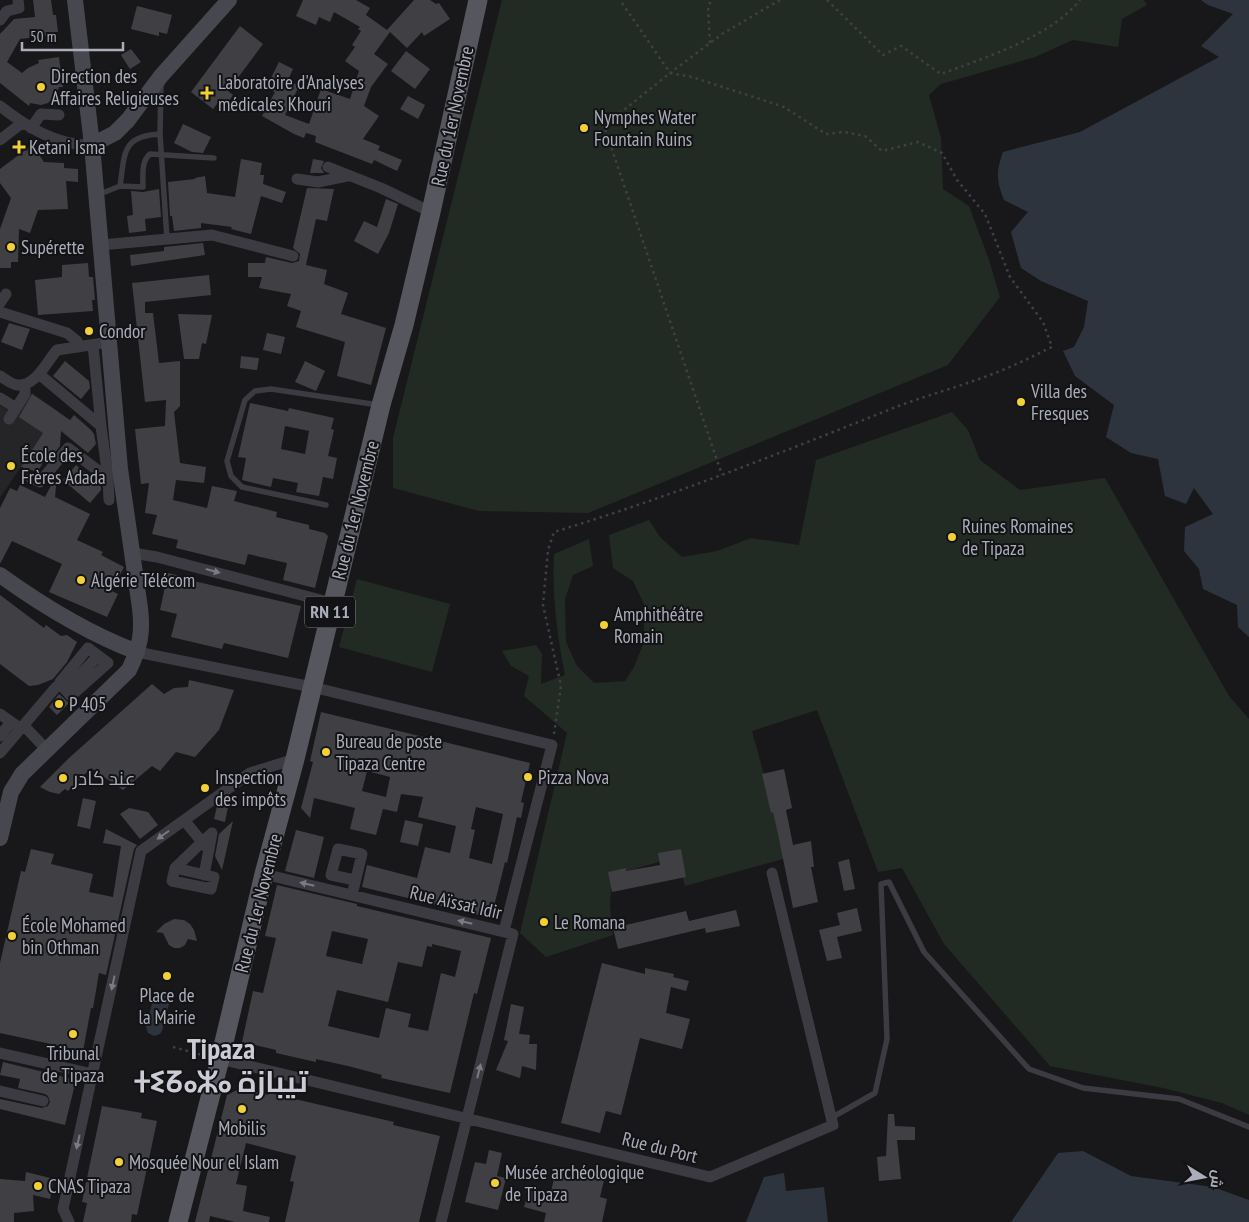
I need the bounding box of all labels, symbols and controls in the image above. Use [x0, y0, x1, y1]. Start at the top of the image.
scale bar [22, 20, 124, 52]
text: 50 m [30, 27, 56, 46]
street label: Rue du 1er Novembre [425, 44, 479, 188]
place label: Direction des Affaires Religieuses [51, 64, 179, 110]
place label: Laboratoire d'Analyses médicales Khouri [218, 70, 364, 116]
marker: Direction des Affaires Religieuses [35, 81, 47, 93]
marker: Laboratoire d'Analyses médicales Khouri [200, 86, 214, 100]
place label: Nymphes Water Fountain Ruins [594, 105, 697, 151]
marker: Nymphes Water Fountain Ruins [578, 122, 590, 134]
place label: Ketani Isma [29, 135, 106, 159]
marker: Ketani Isma [13, 141, 25, 153]
place label: Supérette [21, 235, 85, 259]
marker: Supérette [5, 241, 17, 253]
place label: Condor [99, 319, 146, 343]
marker: Condor [83, 325, 95, 337]
place label: Villa des Fresques [1030, 379, 1089, 425]
marker: Villa des Fresques [1015, 396, 1027, 408]
street label: Rue du 1er Novembre [326, 438, 384, 582]
place label: École des Frères Adada [21, 443, 106, 489]
marker: École des Frères Adada [5, 460, 17, 472]
place label: Ruines Romaines de Tipaza [962, 514, 1073, 560]
marker: Ruines Romaines de Tipaza [946, 531, 958, 543]
place label: Algérie Télécom [91, 568, 195, 592]
one-way arrow [206, 568, 221, 576]
marker: Algérie Télécom [75, 574, 87, 586]
road number: RN 11 [305, 596, 355, 628]
place label: Amphithéâtre Romain [614, 602, 704, 648]
marker: Amphithéâtre Romain [598, 619, 610, 631]
place label: P 405 [69, 692, 107, 716]
marker: P 405 [53, 698, 65, 710]
place label: Bureau de poste Tipaza Centre [336, 729, 442, 775]
marker: Bureau de poste Tipaza Centre [320, 746, 332, 758]
place label: Inspection des impôts [215, 765, 286, 811]
place label: Pizza Nova [538, 765, 609, 789]
place label: عند كادر [72, 766, 136, 790]
marker: Pizza Nova [522, 771, 534, 783]
marker: عند كادر [57, 772, 69, 784]
marker: Inspection des impôts [199, 782, 211, 794]
one-way arrow [157, 830, 170, 840]
street label: Rue du 1er Novembre [229, 831, 287, 975]
one-way arrow [300, 880, 315, 888]
street label: Rue Aïssat Idir [408, 880, 505, 924]
place label: Le Romana [554, 910, 625, 934]
place label: École Mohamed bin Othman [22, 913, 126, 959]
marker: Le Romana [538, 916, 550, 928]
one-way arrow [458, 918, 473, 926]
marker: École Mohamed bin Othman [6, 930, 18, 942]
marker: Place de la Mairie [161, 970, 173, 982]
one-way arrow [109, 975, 117, 990]
place label: Place de la Mairie [138, 983, 196, 1029]
marker: Tribunal de Tipaza [67, 1028, 79, 1040]
district label: Tipaza ⵜⵉⵒⴰⵣⴰ تيبازة [134, 1029, 309, 1100]
place label: Tribunal de Tipaza [42, 1041, 104, 1087]
one-way arrow [475, 1063, 483, 1078]
marker: Mobilis [236, 1103, 248, 1115]
place label: Mobilis [218, 1116, 266, 1140]
street label: Rue du Port [620, 1126, 701, 1168]
one-way arrow [74, 1134, 82, 1149]
place label: Mosquée Nour el Islam [129, 1150, 279, 1174]
north arrow [1179, 1152, 1229, 1202]
marker: Mosquée Nour el Islam [113, 1156, 125, 1168]
place label: Musée archéologique de Tipaza [505, 1160, 645, 1206]
text: ش [1206, 1169, 1227, 1190]
place label: CNAS Tipaza [48, 1174, 131, 1198]
marker: Musée archéologique de Tipaza [489, 1177, 501, 1189]
marker: CNAS Tipaza [32, 1180, 44, 1192]

